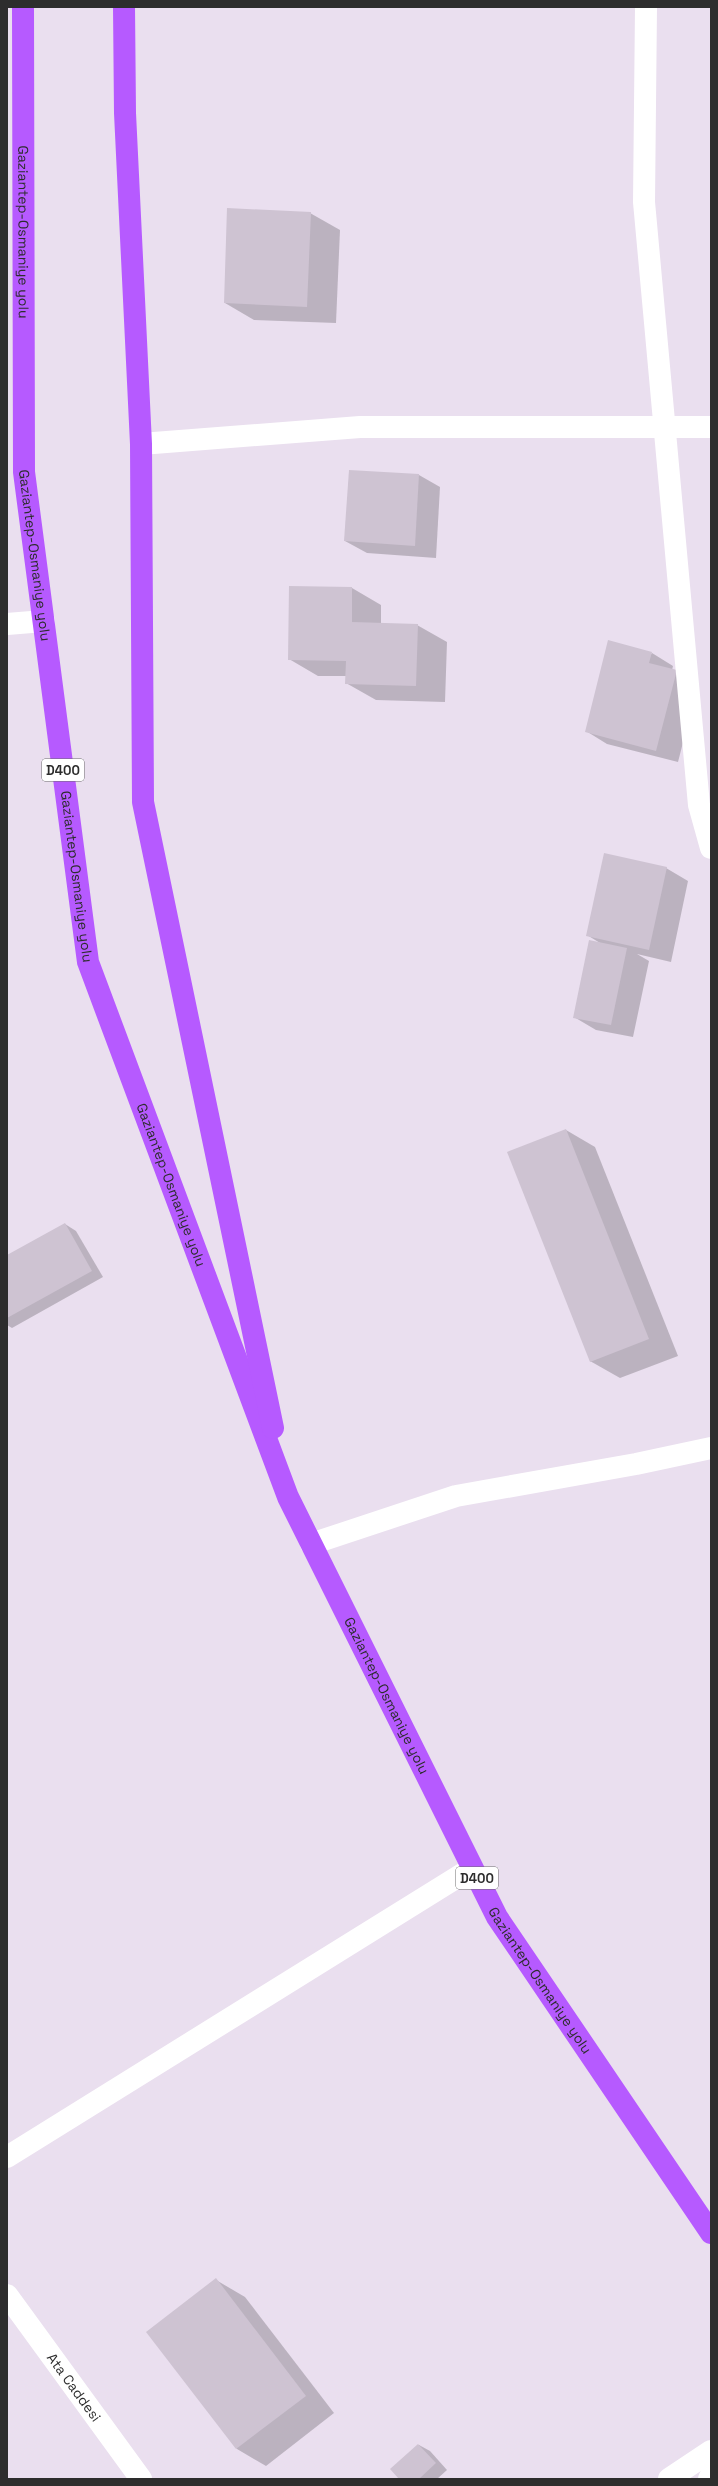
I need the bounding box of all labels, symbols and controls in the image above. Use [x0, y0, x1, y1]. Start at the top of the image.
street label: Gaziantep-Osmaniye yolu [14, 145, 33, 319]
street label: Gaziantep-Osmaniye yolu [15, 468, 55, 642]
road number: D400 [42, 759, 84, 781]
street label: Gaziantep-Osmaniye yolu [57, 790, 97, 964]
street label: Gaziantep-Osmaniye yolu [133, 1101, 210, 1269]
street label: Gaziantep-Osmaniye yolu [340, 1614, 433, 1777]
road number: D400 [456, 1867, 498, 1889]
street label: Gaziantep-Osmaniye yolu [484, 1904, 596, 2057]
street label: Ata Caddesi [43, 2349, 105, 2425]

